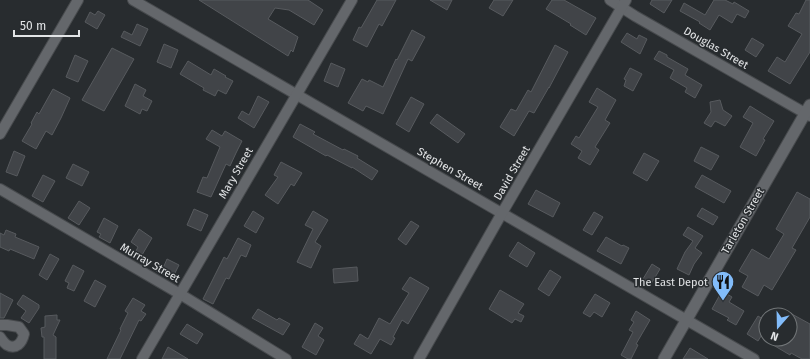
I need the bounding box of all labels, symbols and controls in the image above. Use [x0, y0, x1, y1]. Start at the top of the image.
scale bar [14, 12, 79, 38]
text: 50 m [20, 19, 46, 33]
street label: Douglas Street [681, 24, 751, 72]
street label: David Street [491, 143, 533, 203]
street label: Mary Street [216, 145, 256, 201]
street label: Stephen Street [415, 145, 485, 193]
street label: Tarleton Street [719, 186, 767, 256]
street label: Murray Street [118, 241, 182, 285]
restaurant icon: The East Depot [710, 269, 736, 302]
place label: The East Depot [633, 276, 708, 289]
north arrow [758, 307, 798, 347]
text: N [769, 329, 780, 343]

